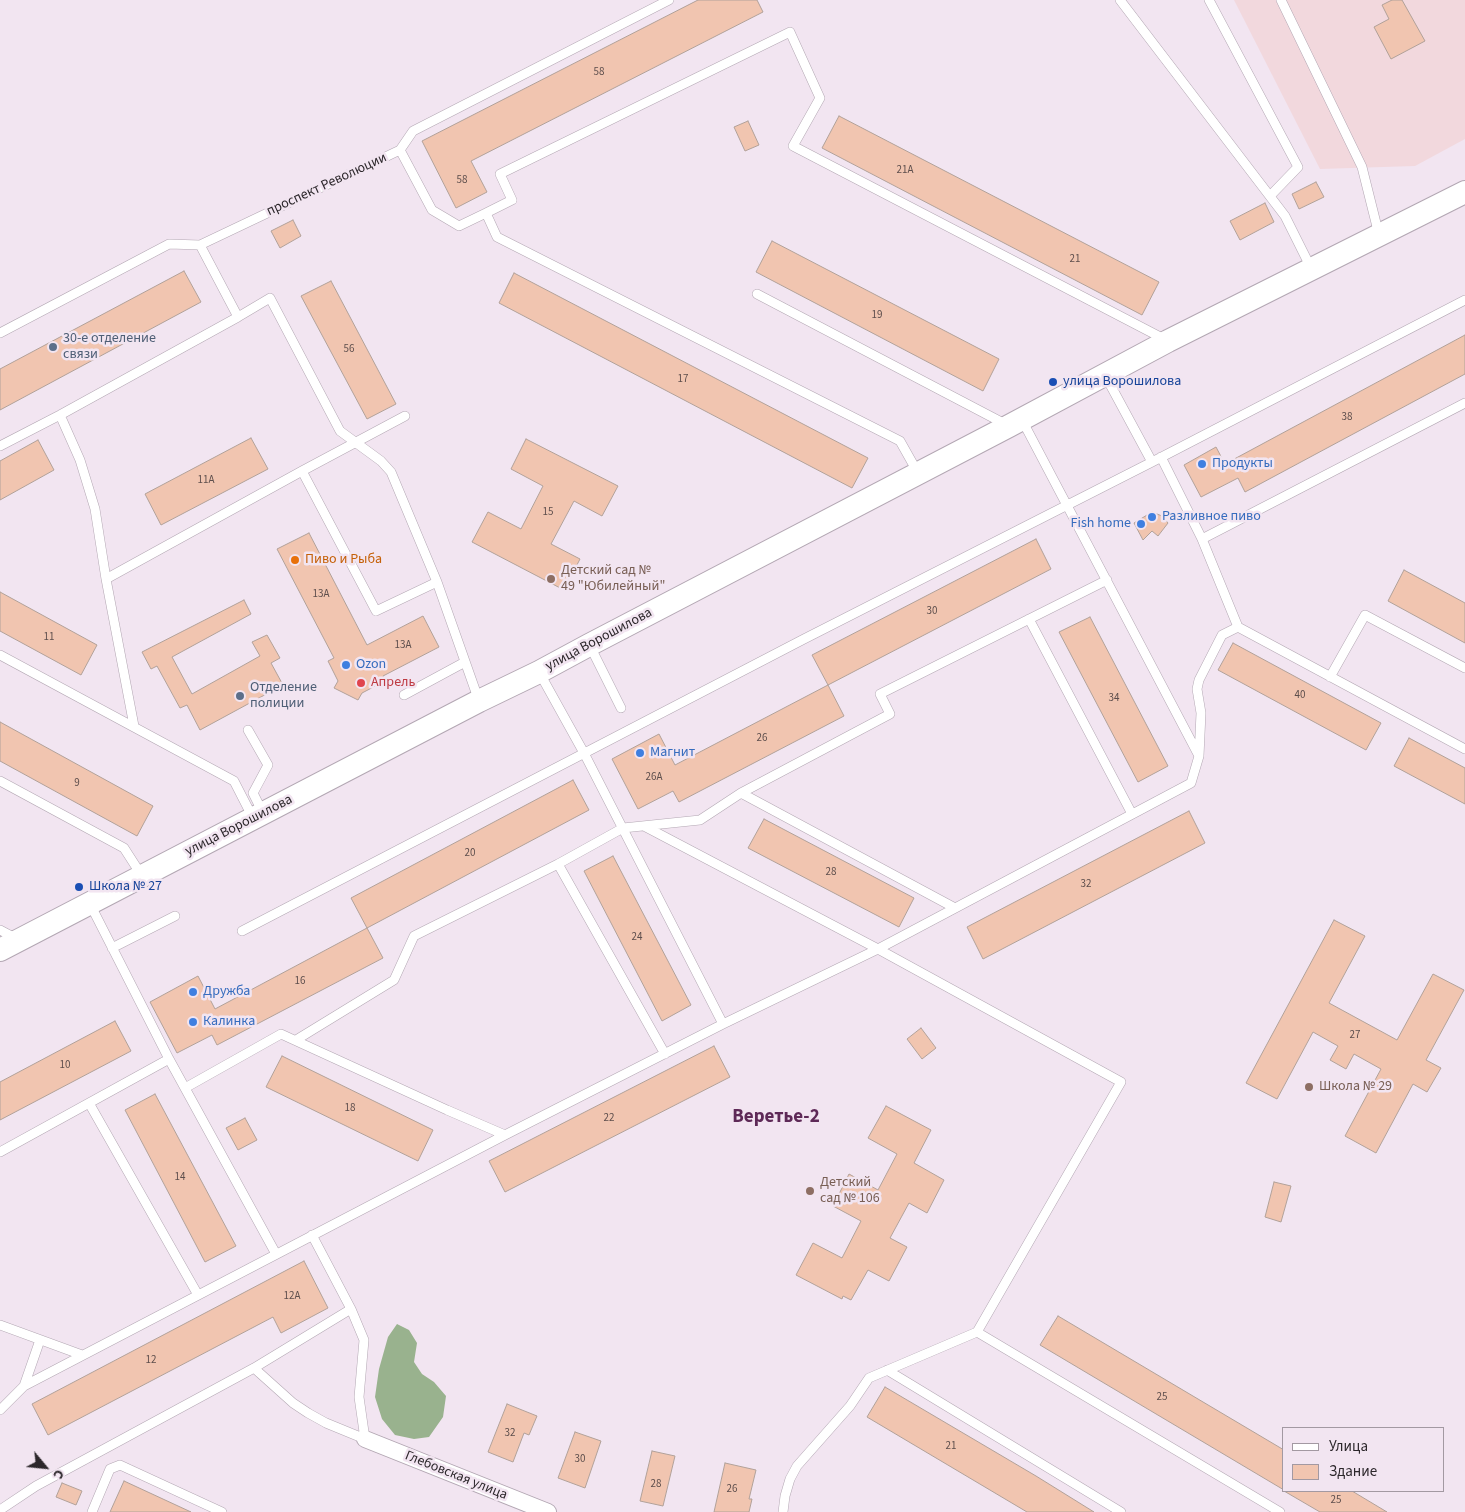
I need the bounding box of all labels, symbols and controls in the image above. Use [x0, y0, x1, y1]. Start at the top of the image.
house number: 58 [594, 66, 604, 80]
street label: проспект Революции [264, 150, 390, 220]
house number: 21А [897, 164, 913, 178]
house number: 58 [457, 174, 467, 188]
house number: 21 [1070, 253, 1080, 267]
house number: 19 [872, 309, 882, 323]
place label: 30-е отделение связи [63, 331, 156, 364]
marker: 30-е отделение связи [47, 341, 59, 353]
house number: 56 [344, 343, 354, 357]
house number: 17 [678, 373, 688, 387]
place label: улица Ворошилова [1063, 374, 1181, 390]
marker: улица Ворошилова [1047, 376, 1059, 388]
house number: 38 [1342, 411, 1352, 425]
place label: Продукты [1212, 456, 1273, 472]
marker: Продукты [1196, 458, 1208, 470]
house number: 11А [198, 474, 214, 488]
house number: 15 [543, 506, 553, 520]
place label: Разливное пиво [1162, 509, 1261, 525]
marker: Разливное пиво [1146, 511, 1158, 523]
place label: Fish home [1071, 516, 1131, 532]
marker: Fish home [1135, 518, 1147, 530]
place label: Пиво и Рыба [305, 552, 382, 568]
marker: Пиво и Рыба [289, 554, 301, 566]
place label: Детский сад № 49 "Юбилейный" [561, 563, 665, 596]
marker: Детский сад № 49 "Юбилейный" [545, 573, 557, 585]
house number: 13А [313, 588, 329, 602]
street label: улица Ворошилова [543, 605, 655, 675]
house number: 30 [927, 605, 937, 619]
house number: 11 [44, 631, 54, 645]
house number: 13А [395, 639, 411, 653]
place label: Ozon [356, 657, 386, 673]
marker: Ozon [340, 659, 352, 671]
place label: Апрель [371, 675, 415, 691]
marker: Апрель [355, 677, 367, 689]
place label: Отделение полиции [250, 680, 317, 712]
house number: 40 [1295, 689, 1305, 703]
marker: Отделение полиции [234, 690, 246, 702]
house number: 34 [1109, 692, 1119, 706]
house number: 26 [757, 732, 767, 746]
place label: Магнит [650, 745, 695, 761]
marker: Магнит [634, 747, 646, 759]
house number: 26А [646, 771, 662, 785]
house number: 9 [74, 777, 80, 791]
street label: улица Ворошилова [183, 792, 295, 860]
house number: 20 [465, 847, 475, 861]
house number: 28 [826, 866, 836, 880]
house number: 32 [1081, 878, 1091, 892]
place label: Школа № 27 [89, 879, 162, 895]
marker: Школа № 27 [73, 881, 85, 893]
house number: 24 [632, 931, 642, 945]
house number: 16 [295, 975, 305, 989]
place label: Дружба [203, 984, 250, 1000]
marker: Дружба [187, 986, 199, 998]
place label: Калинка [203, 1014, 255, 1030]
marker: Калинка [187, 1016, 199, 1028]
house number: 27 [1350, 1029, 1360, 1043]
house number: 10 [60, 1059, 70, 1073]
place label: Школа № 29 [1319, 1079, 1392, 1095]
marker: Школа № 29 [1303, 1081, 1315, 1093]
house number: 18 [345, 1102, 355, 1116]
district label: Веретье-2 [732, 1107, 820, 1129]
house number: 22 [604, 1112, 614, 1126]
house number: 14 [175, 1171, 185, 1185]
place label: Детский сад № 106 [820, 1175, 880, 1208]
marker: Детский сад № 106 [804, 1185, 816, 1197]
house number: 12А [284, 1290, 300, 1304]
house number: 12 [146, 1354, 156, 1368]
house number: 25 [1157, 1391, 1167, 1405]
house number: 32 [505, 1427, 515, 1441]
legend [1282, 1427, 1445, 1492]
text: Улица [1329, 1436, 1368, 1457]
house number: 21 [946, 1440, 956, 1454]
north arrow [20, 1442, 70, 1492]
street label: Глебовская улица [402, 1448, 510, 1504]
house number: 30 [575, 1453, 585, 1467]
text: Здание [1329, 1461, 1377, 1482]
text: С [48, 1466, 69, 1482]
house number: 28 [651, 1478, 661, 1492]
house number: 26 [727, 1483, 737, 1497]
house number: 25 [1331, 1494, 1341, 1508]

